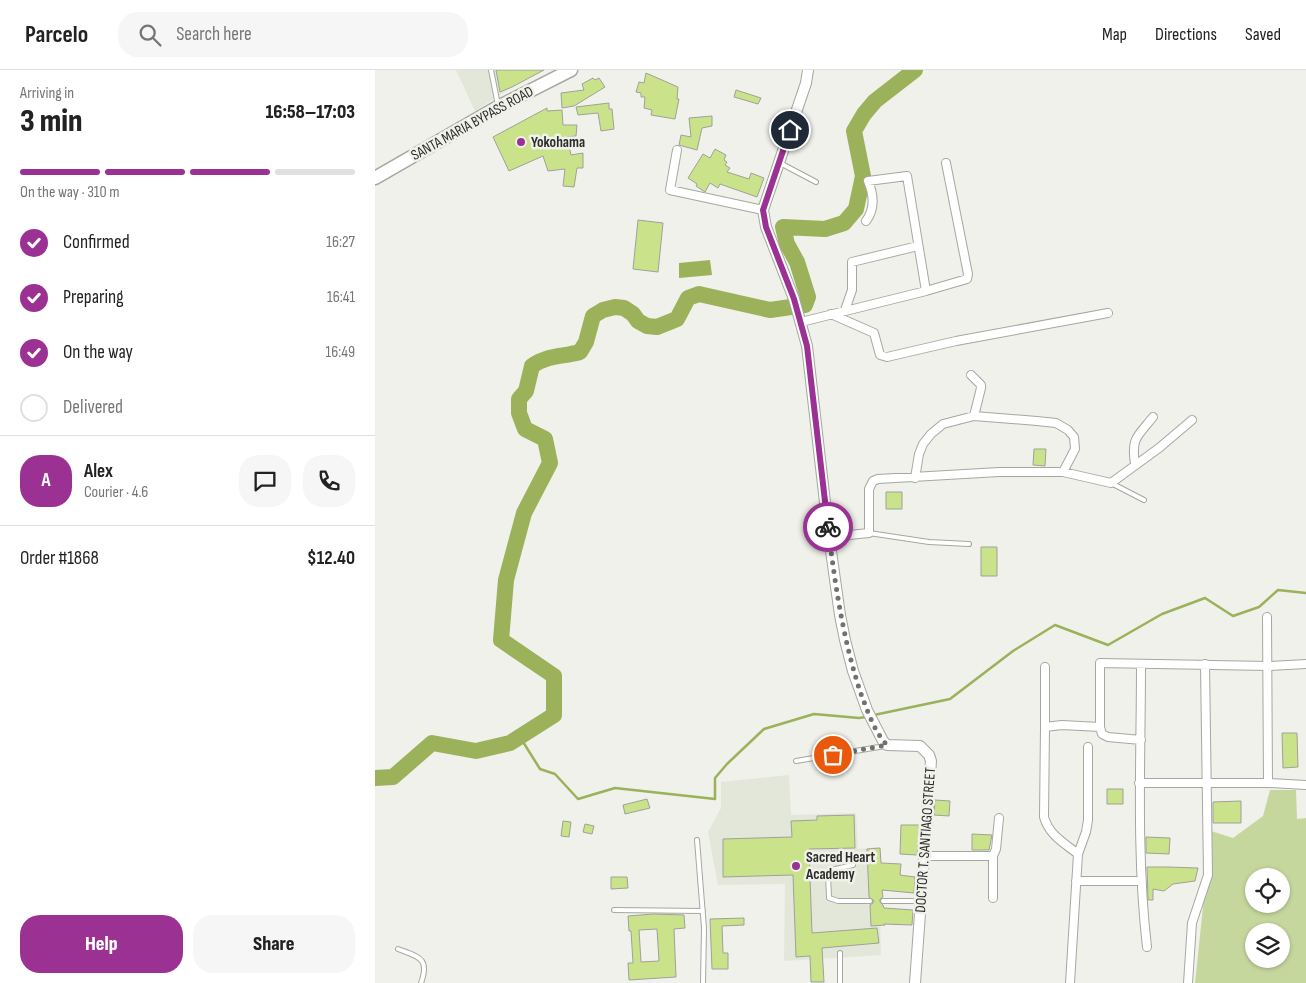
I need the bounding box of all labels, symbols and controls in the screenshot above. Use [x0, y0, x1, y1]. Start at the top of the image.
search box [118, 12, 468, 57]
text: Parcelo [25, 20, 88, 49]
icon: search [136, 21, 164, 49]
text: Search here [176, 23, 252, 46]
text: Map [1102, 24, 1127, 45]
text: Directions [1155, 24, 1217, 45]
text: Saved [1245, 24, 1281, 45]
street label: SANTA MARIA BYPASS ROAD [408, 82, 537, 165]
text: Arriving in [20, 84, 74, 103]
text: 16:58–17:03 [265, 101, 355, 124]
text: 3 min [20, 102, 82, 141]
pin [769, 109, 811, 151]
icon: home [776, 116, 804, 144]
place label: Yokohama [531, 133, 585, 152]
marker: Yokohama [515, 136, 527, 148]
text: On the way · 310 m [20, 183, 119, 202]
icon: check [20, 229, 48, 257]
text: Confirmed [63, 231, 130, 254]
text: 16:27 [326, 233, 355, 252]
icon: check [20, 284, 48, 312]
text: Preparing [63, 286, 124, 309]
text: 16:41 [327, 288, 355, 307]
icon: check [20, 339, 48, 367]
text: On the way [63, 341, 133, 364]
text: 16:49 [326, 343, 355, 362]
text: Delivered [63, 396, 123, 419]
button: chat [239, 455, 291, 507]
button: phone [303, 455, 355, 507]
text: Alex [84, 460, 113, 483]
text: A [41, 469, 51, 492]
text: Courier · 4.6 [84, 483, 148, 502]
courier [803, 502, 853, 552]
icon: bike [814, 513, 842, 541]
text: Order #1868 [20, 547, 99, 570]
text: $12.40 [307, 547, 355, 570]
pin [812, 734, 854, 776]
icon: bag [819, 741, 847, 769]
street label: DOCTOR T. SANTIAGO STREET [911, 767, 940, 913]
place label: Sacred Heart Academy [805, 848, 875, 884]
marker: Sacred Heart Academy [790, 860, 802, 872]
map controls [1245, 868, 1290, 968]
button: locate [1245, 868, 1290, 913]
button: Help [20, 915, 183, 973]
button: Share [193, 915, 355, 973]
button: layers [1245, 923, 1290, 968]

